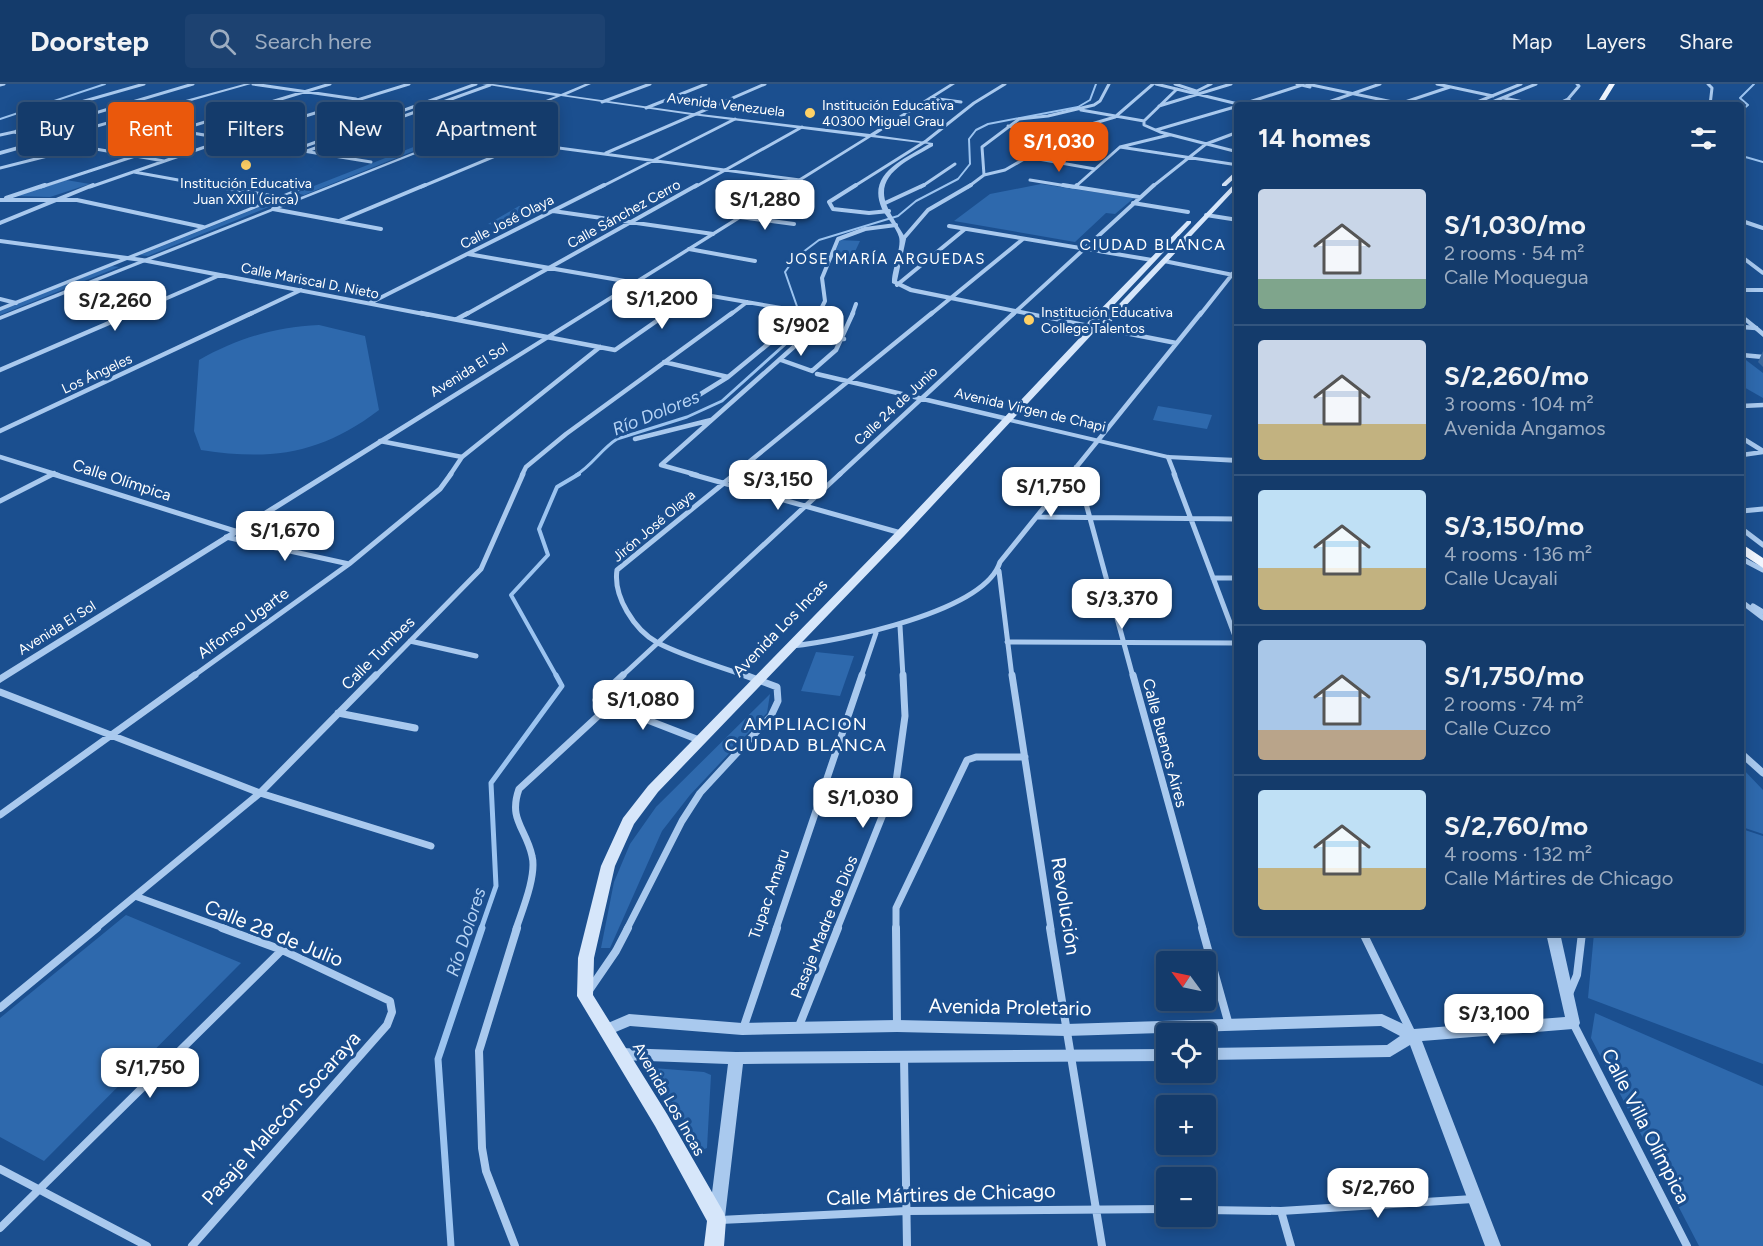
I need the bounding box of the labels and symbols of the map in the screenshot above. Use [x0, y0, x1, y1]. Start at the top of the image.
street label: Avenida Venezuela [666, 89, 786, 121]
place label: Institución Educativa 40300 Miguel Grau [822, 97, 954, 130]
marker: Institución Educativa 40300 Miguel Grau [803, 106, 817, 120]
pin: S/1,030 [1004, 122, 1114, 173]
marker: Institución Educativa Juan XXIII (circa) [239, 158, 253, 172]
place label: Institución Educativa Juan XXIII (circa) [180, 175, 312, 208]
street label: Calle Sánchez Cerro [564, 176, 684, 252]
pin: S/1,280 [710, 180, 820, 231]
street label: Calle José Olaya [457, 191, 557, 253]
district label: CIUDAD BLANCA [1079, 235, 1227, 254]
district label: JOSE MARÍA ARGUEDAS [786, 250, 986, 268]
street label: Calle Mariscal D. Nieto [239, 259, 381, 303]
pin: S/1,200 [607, 279, 717, 330]
pin: S/2,260 [60, 281, 170, 332]
place label: Institución Educativa College Talentos [1041, 304, 1173, 337]
pin: S/902 [759, 306, 843, 357]
marker: Institución Educativa College Talentos [1022, 313, 1036, 327]
street label: Avenida El Sol [427, 339, 511, 401]
street label: Los Ángeles [59, 350, 135, 398]
street label: Calle 24 de Junio [851, 363, 941, 449]
street label: Avenida Virgen de Chapi [953, 384, 1107, 436]
water label: Río Dolores [609, 385, 703, 440]
street label: Calle Olímpica [70, 455, 174, 505]
pin: S/3,150 [723, 460, 833, 511]
pin: S/1,750 [996, 467, 1106, 518]
street label: Jirón José Olaya [609, 486, 699, 566]
pin: S/1,670 [230, 511, 340, 562]
street label: Avenida Los Incas [729, 575, 831, 681]
pin: S/3,370 [1067, 579, 1177, 630]
street label: Alfonso Ugarte [194, 583, 293, 662]
street label: Avenida El Sol [15, 597, 99, 659]
street label: Calle Tumbes [337, 612, 419, 694]
street label: Calle Buenos Aires [1139, 676, 1191, 810]
pin: S/1,080 [588, 680, 698, 731]
district label: AMPLIACION CIUDAD BLANCA [724, 713, 888, 756]
pin: S/1,030 [808, 778, 918, 829]
street label: Tupac Amaru [745, 846, 793, 942]
street label: Pasaje Madre de Dios [787, 853, 861, 1001]
street label: Revolución [1046, 855, 1086, 957]
water label: Río Dolores [441, 884, 491, 979]
street label: Calle 28 de Julio [201, 894, 347, 972]
north arrow [1156, 951, 1216, 1011]
street label: Avenida Proletario [928, 994, 1092, 1020]
pin: S/3,100 [1439, 994, 1549, 1045]
street label: Pasaje Malecón Socaraya [197, 1026, 365, 1210]
street label: Avenida Los Incas [629, 1039, 709, 1159]
street label: Calle Villa Olímpica [1597, 1044, 1695, 1208]
pin: S/1,750 [95, 1048, 205, 1099]
pin: S/2,760 [1323, 1168, 1433, 1219]
street label: Calle Mártires de Chicago [826, 1178, 1056, 1210]

